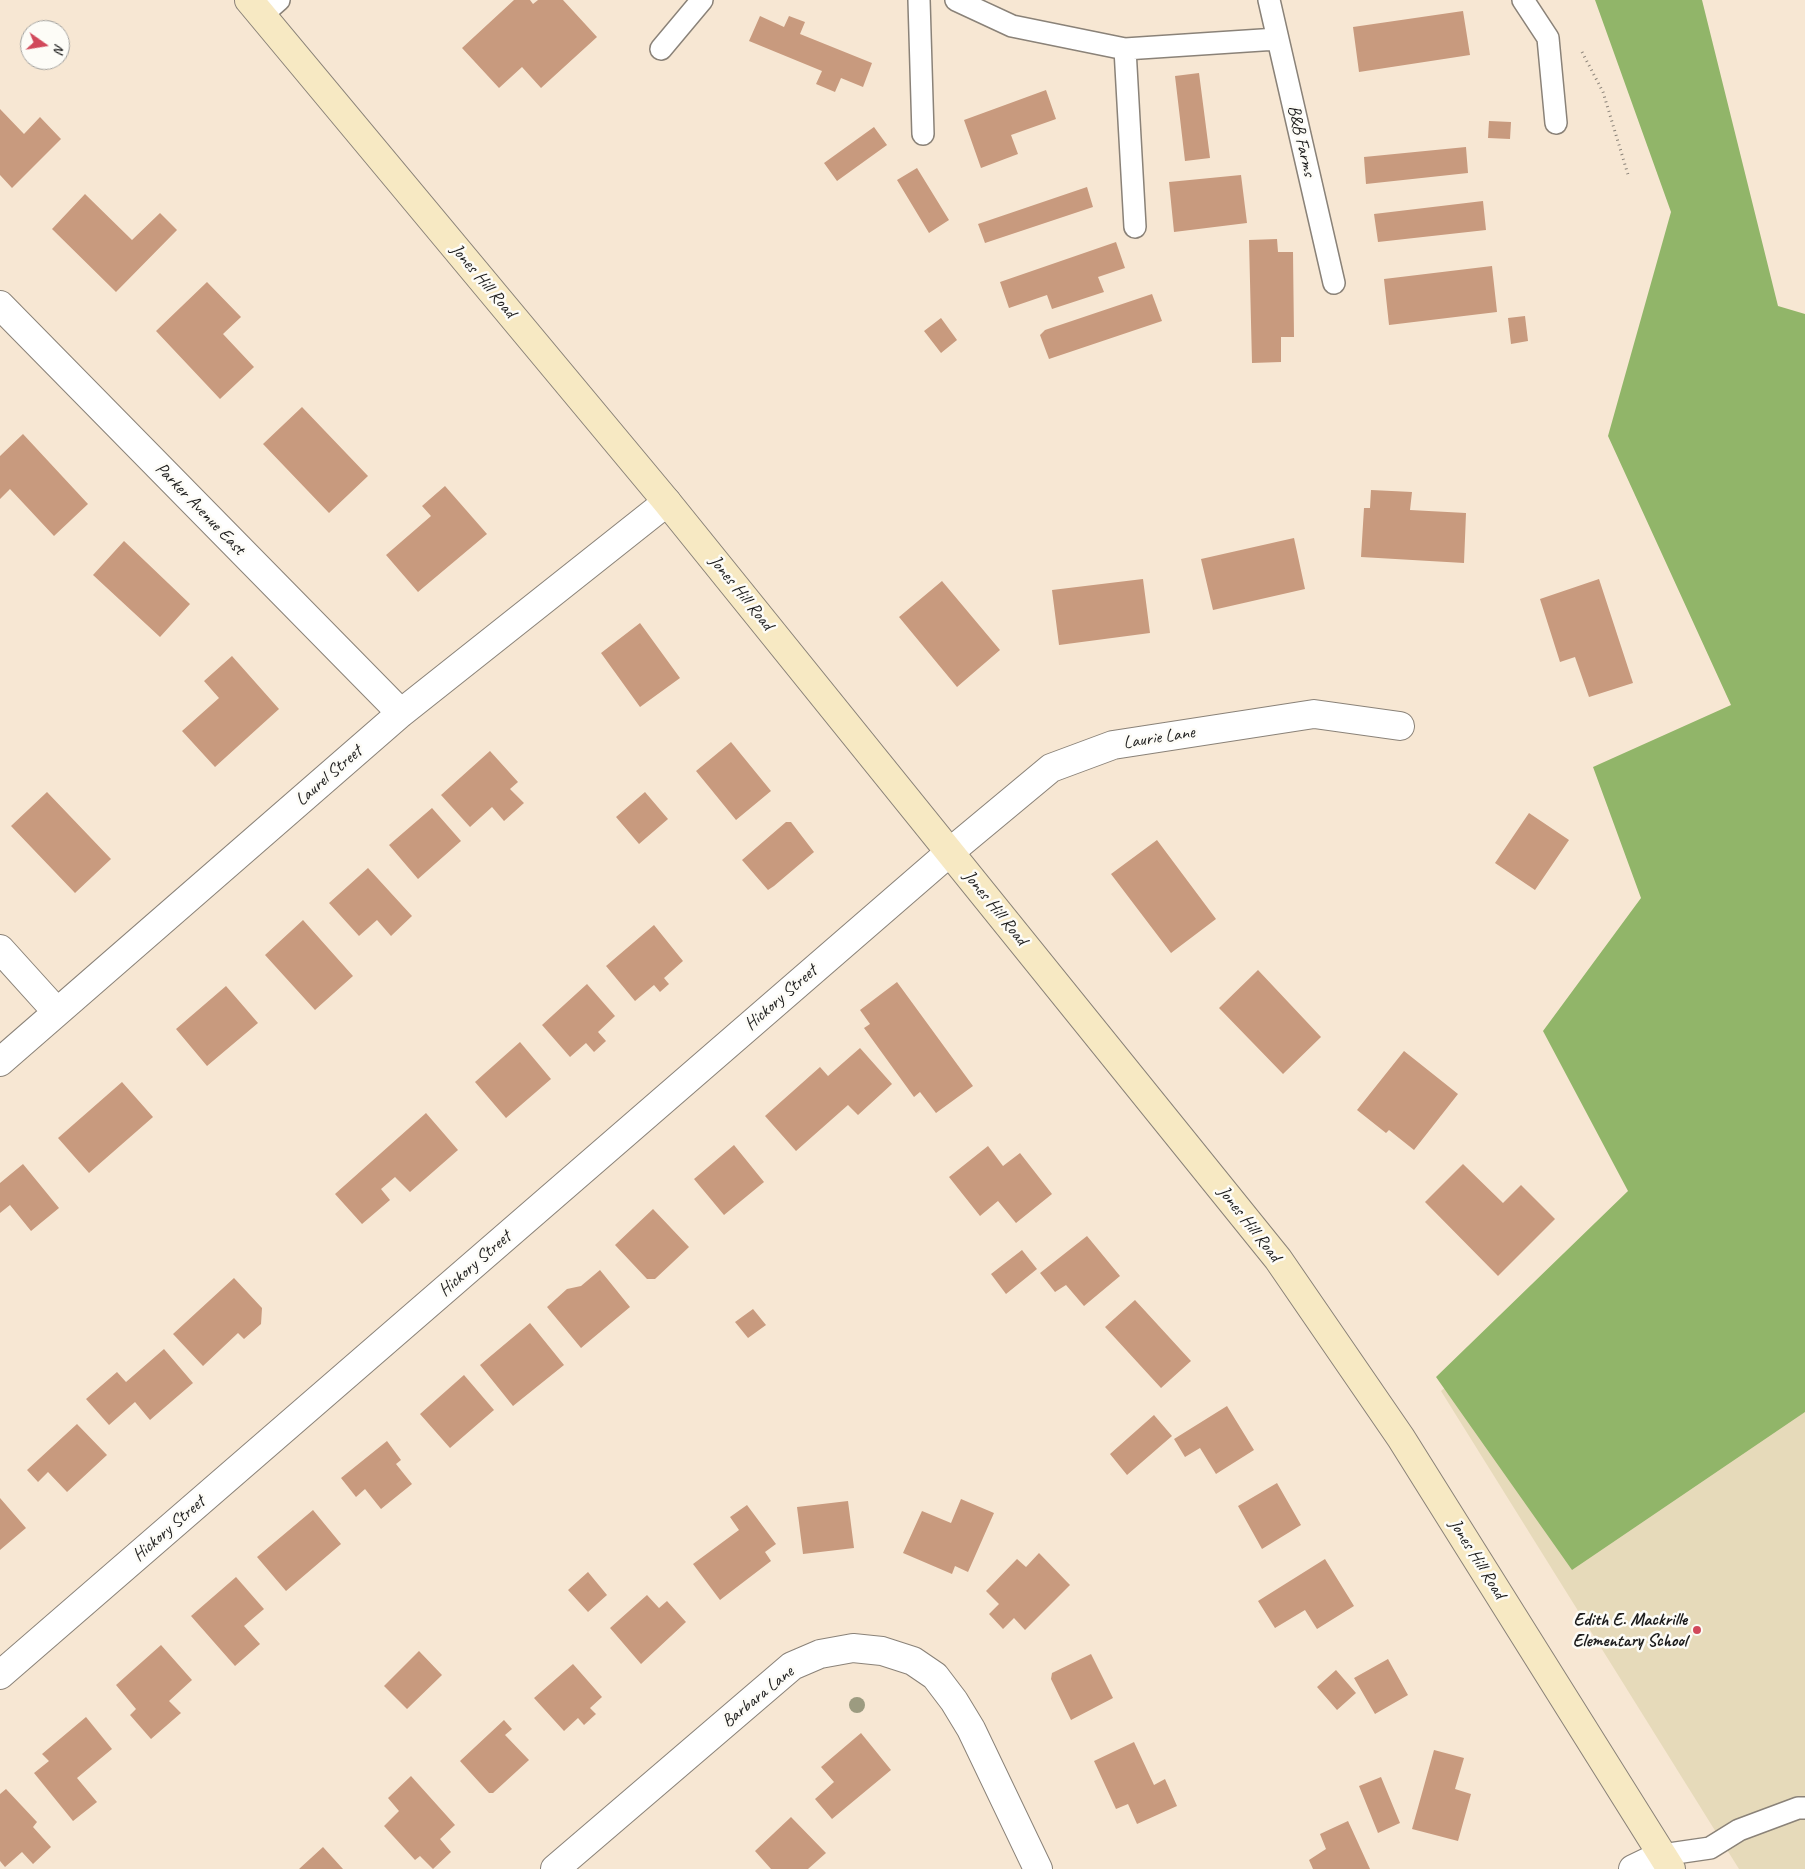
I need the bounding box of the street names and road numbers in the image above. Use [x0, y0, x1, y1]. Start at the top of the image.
street label: B&B Farms [1282, 103, 1320, 179]
street label: Jones Hill Road [446, 239, 520, 323]
street label: Parker Avenue East [150, 458, 250, 560]
street label: Jones Hill Road [704, 551, 778, 635]
street label: Laurie Lane [1122, 722, 1196, 754]
street label: Laurel Street [291, 741, 367, 811]
street label: Jones Hill Road [958, 866, 1032, 950]
street label: Hickory Street [740, 961, 822, 1035]
street label: Jones Hill Road [1213, 1182, 1285, 1266]
street label: Hickory Street [434, 1227, 516, 1301]
street label: Hickory Street [128, 1492, 210, 1566]
street label: Jones Hill Road [1444, 1515, 1510, 1603]
street label: Barbara Lane [718, 1661, 798, 1733]

